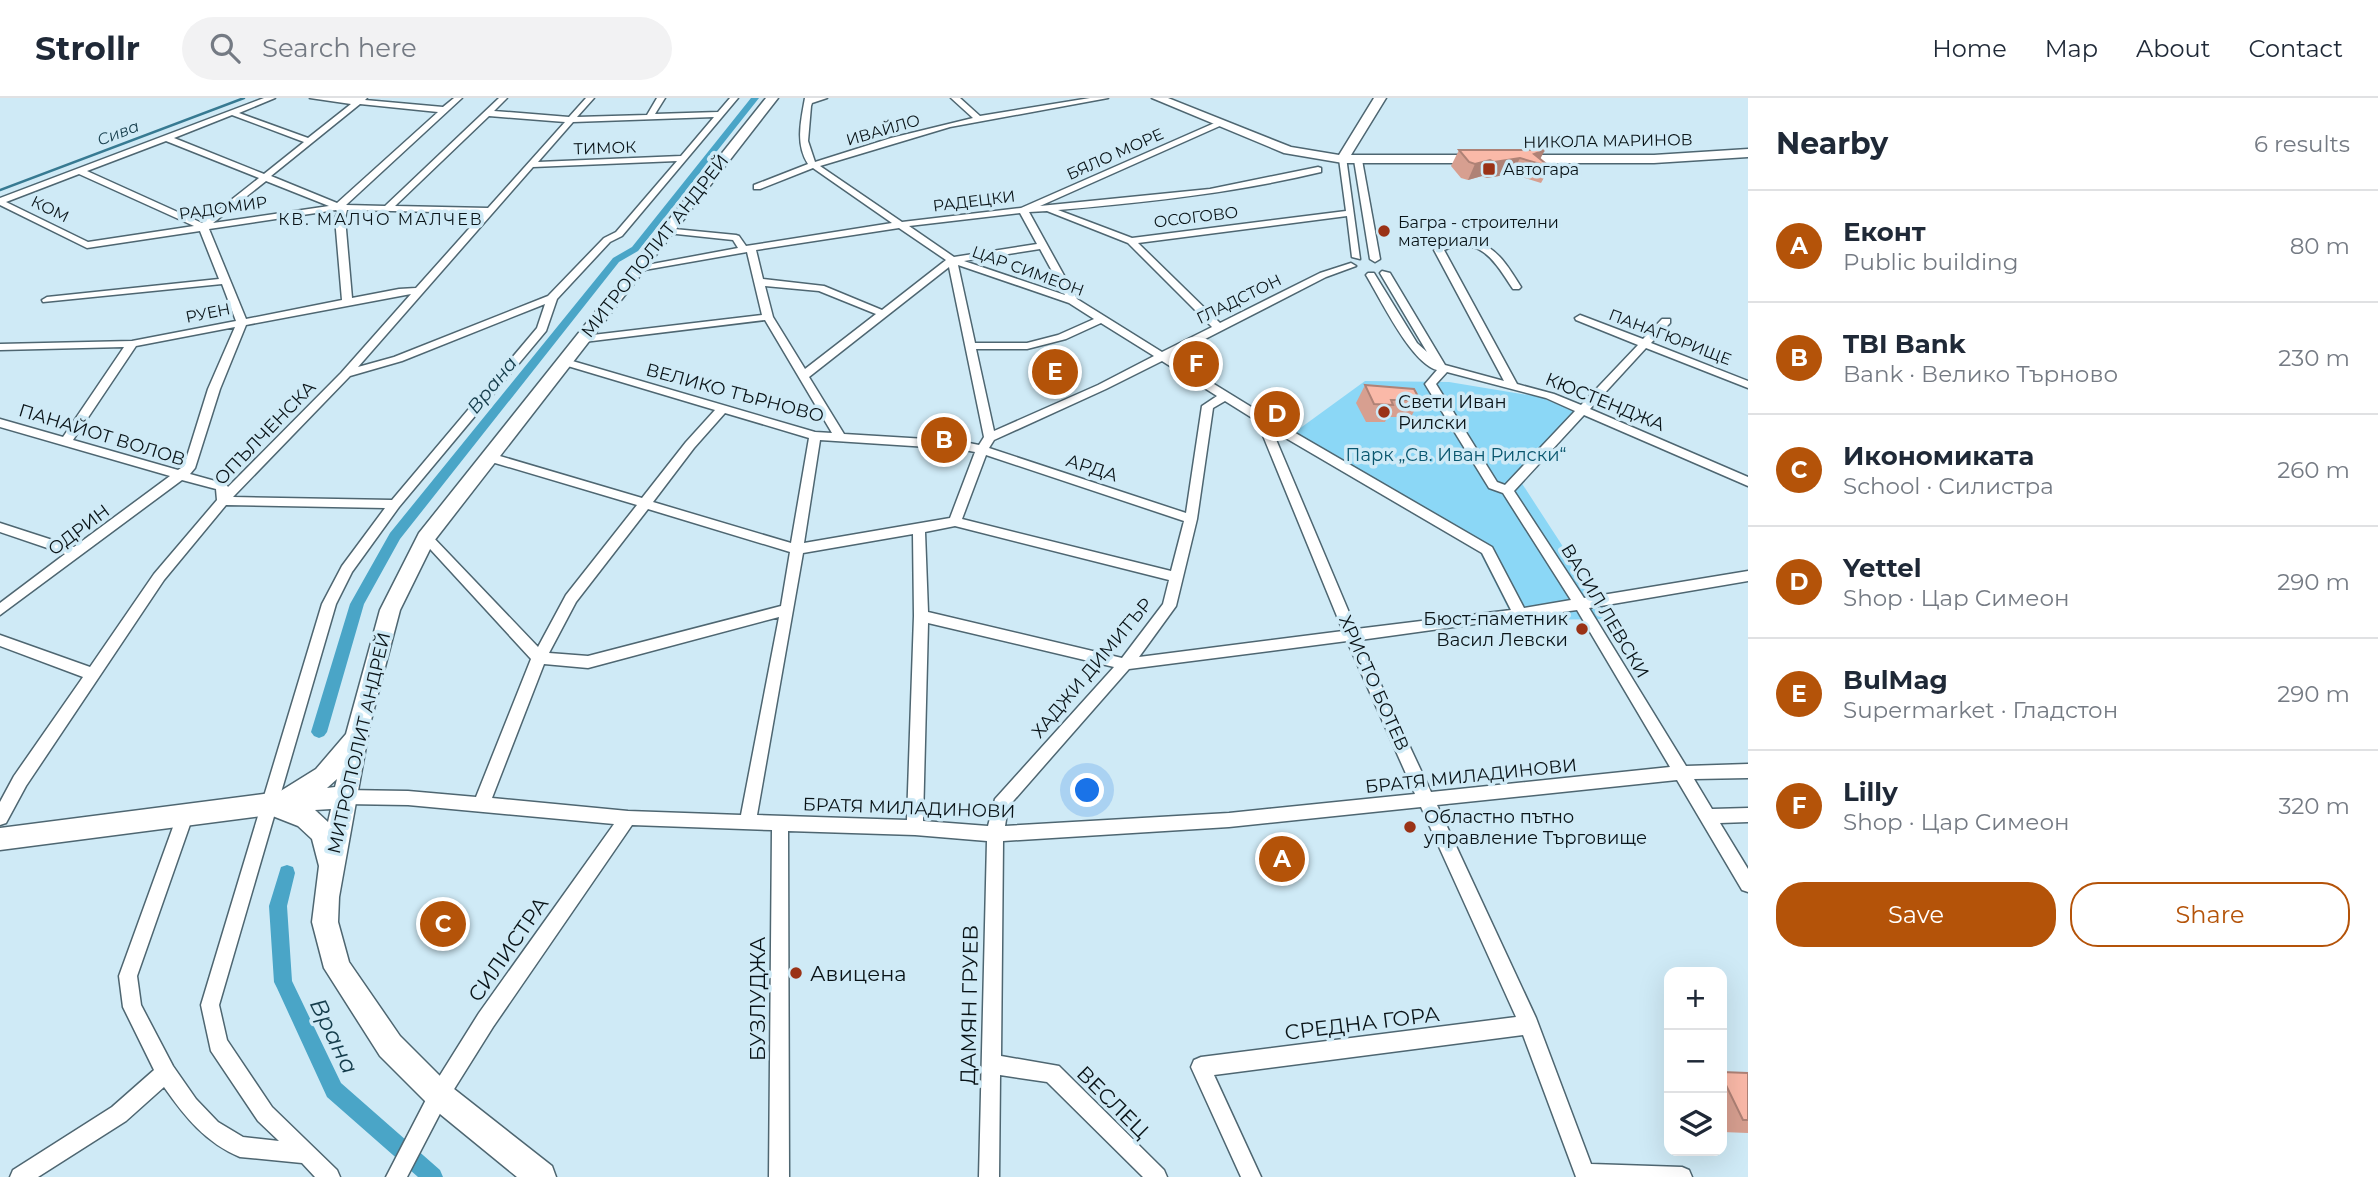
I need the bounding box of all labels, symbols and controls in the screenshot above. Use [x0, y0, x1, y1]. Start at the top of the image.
search box [182, 17, 672, 80]
text: Strollr [35, 28, 140, 68]
icon: search [206, 29, 244, 67]
text: Search here [262, 32, 417, 64]
text: Home [1932, 34, 2007, 63]
text: Map [2045, 34, 2098, 63]
text: About [2136, 34, 2210, 63]
text: Contact [2248, 34, 2343, 63]
street label: ИВАЙЛО [844, 110, 922, 150]
water label: Сива [94, 116, 142, 150]
street label: БЯЛО МОРЕ [1064, 124, 1166, 184]
text: Nearby [1776, 125, 1888, 162]
street label: НИКОЛА МАРИНОВ [1523, 130, 1693, 152]
text: 6 results [2254, 130, 2350, 158]
street label: ТИМОК [573, 137, 637, 159]
street label: МИТРОПОЛИТ АНДРЕЙ [577, 150, 733, 342]
place label: Автогара [1503, 160, 1579, 179]
marker: Автогара [1481, 161, 1497, 177]
street label: РАДЕЦКИ [932, 187, 1016, 215]
street label: КОМ [28, 192, 72, 226]
street label: РАДОМИР [178, 192, 268, 224]
street label: ОСОГОВО [1153, 202, 1239, 232]
district label: КВ. МАЛЧО МАЛЧЕВ [278, 210, 484, 229]
place label: Багра - строителни материали [1398, 213, 1559, 250]
text: Еконт [1843, 216, 1926, 248]
marker: Багра - строителни материали [1376, 223, 1392, 239]
text: A [1790, 232, 1808, 260]
text: 80 m [2290, 232, 2350, 260]
street label: ЦАР СИМЕОН [969, 242, 1087, 300]
text: Public building [1843, 248, 2018, 276]
street label: ГЛАДСТОН [1193, 270, 1285, 328]
street label: РУЕН [184, 299, 232, 327]
street label: ПАНАГЮРИЩЕ [1606, 305, 1734, 369]
text: TBI Bank [1843, 328, 1966, 360]
pin: F [1173, 338, 1219, 390]
text: B [1790, 344, 1808, 372]
text: 230 m [2278, 344, 2350, 372]
pin: E [1032, 346, 1078, 398]
water label: Врана [462, 352, 522, 418]
street label: ВЕЛИКО ТЪРНОВО [644, 359, 826, 427]
text: Bank · Велико Търново [1843, 360, 2118, 388]
street label: КЮСТЕНДЖА [1542, 368, 1669, 436]
street label: ОПЪЛЧЕНСКА [210, 376, 321, 490]
pin: D [1254, 388, 1300, 440]
place label: Свети Иван Рилски [1398, 391, 1507, 434]
street label: ПАНАЙОТ ВОЛОВ [16, 399, 188, 471]
marker: Свети Иван Рилски [1376, 404, 1392, 420]
pin: B [921, 414, 967, 466]
text: Икономиката [1843, 440, 2034, 472]
park label: Парк „Св. Иван Рилски“ [1346, 444, 1566, 466]
street label: АРДА [1063, 449, 1121, 487]
text: C [1791, 456, 1807, 484]
text: 260 m [2277, 456, 2350, 484]
text: School · Силистра [1843, 472, 2054, 500]
street label: ОДРИН [44, 500, 114, 560]
street label: ВАСИЛ ЛЕВСКИ [1556, 540, 1654, 682]
text: Yettel [1843, 552, 1922, 584]
text: D [1790, 568, 1809, 596]
text: 290 m [2277, 568, 2350, 596]
text: Shop · Цар Симеон [1843, 584, 2070, 612]
street label: ХАДЖИ ДИМИТЪР [1027, 594, 1157, 742]
place label: Бюст-паметник Васил Левски [1423, 608, 1569, 651]
street label: ХРИСТО БОТЕВ [1334, 612, 1414, 754]
marker: Бюст-паметник Васил Левски [1574, 621, 1590, 637]
street label: МИТРОПОЛИТ АНДРЕЙ [323, 630, 395, 856]
text: BulMag [1843, 664, 1948, 696]
text: E [1791, 680, 1807, 708]
text: 290 m [2277, 680, 2350, 708]
text: Supermarket · Гладстон [1843, 696, 2118, 724]
street label: БРАТЯ МИЛАДИНОВИ [1364, 754, 1578, 798]
your location [1070, 773, 1104, 807]
text: Lilly [1843, 776, 1898, 808]
text: F [1792, 792, 1806, 820]
text: 320 m [2278, 792, 2350, 820]
street label: БРАТЯ МИЛАДИНОВИ [802, 793, 1016, 823]
place label: Областно пътно управление Търговище [1423, 806, 1647, 849]
text: Shop · Цар Симеон [1843, 808, 2070, 836]
marker: Областно пътно управление Търговище [1402, 819, 1418, 835]
pin: A [1259, 833, 1305, 885]
button: Save [1776, 882, 2056, 947]
button: Share [2070, 882, 2350, 947]
street label: СИЛИСТРА [463, 891, 554, 1006]
pin: C [420, 898, 466, 950]
street label: ДАМЯН ГРУЕВ [955, 925, 983, 1085]
street label: БУЗЛУДЖА [745, 936, 770, 1061]
place label: Авицена [810, 961, 907, 986]
marker: Авицена [788, 965, 804, 981]
map controls [1664, 967, 1727, 1156]
button: + [1664, 967, 1727, 1030]
water label: Врана [304, 994, 364, 1078]
street label: СРЕДНА ГОРА [1283, 1001, 1441, 1045]
button: − [1664, 1030, 1727, 1093]
street label: ВЕСЛЕЦ [1072, 1061, 1154, 1143]
button: layers [1664, 1093, 1727, 1156]

